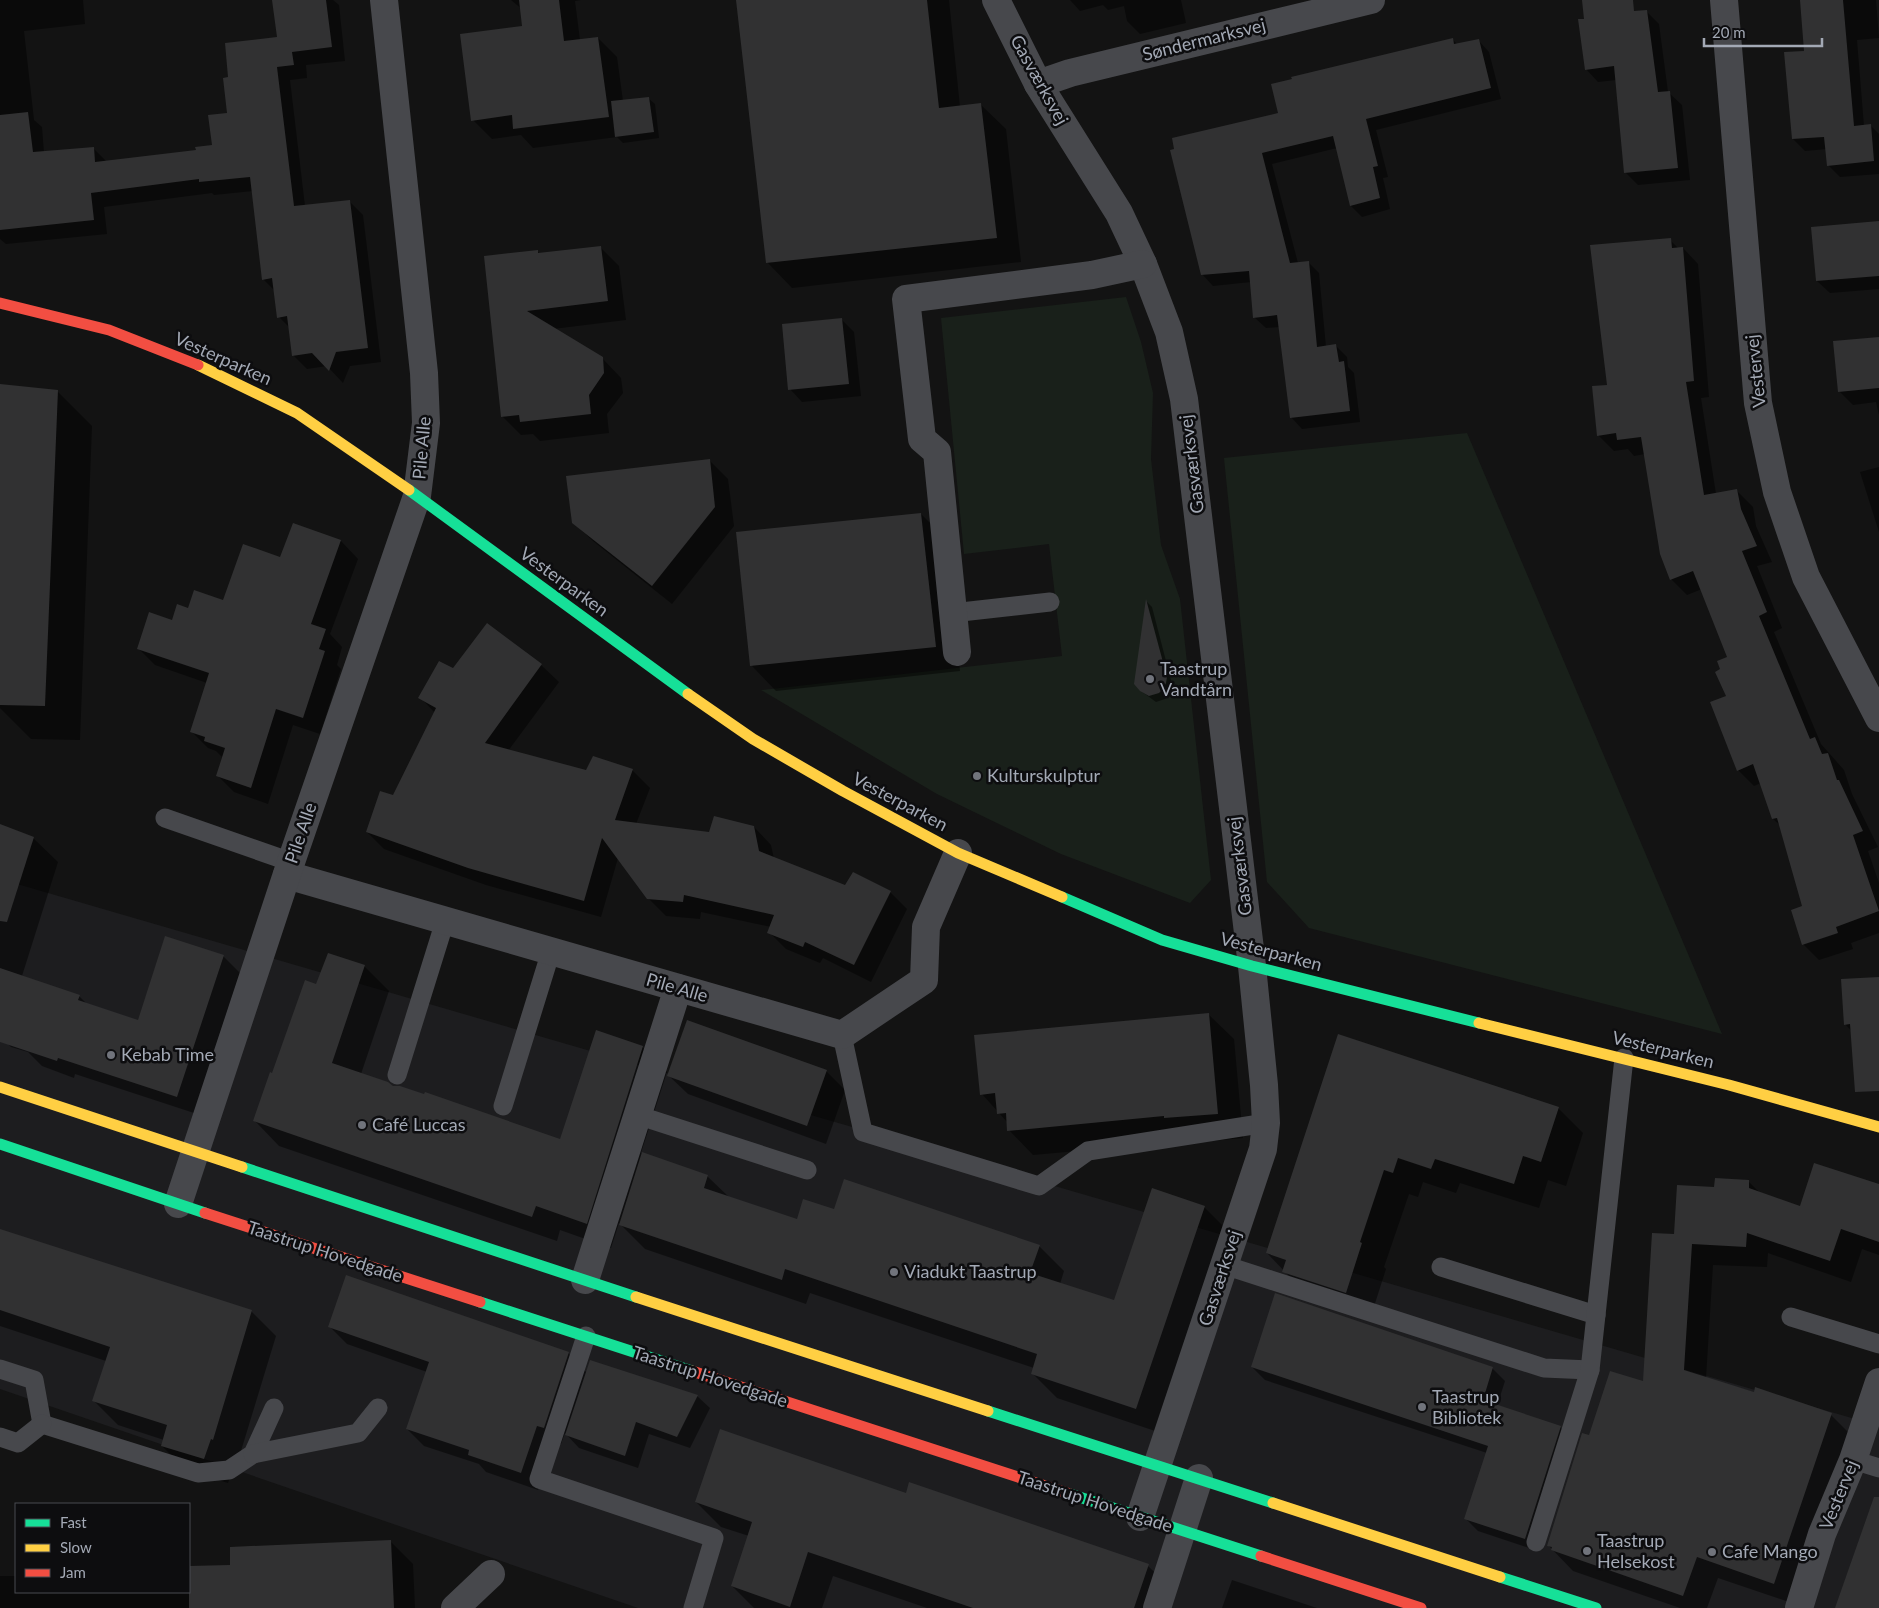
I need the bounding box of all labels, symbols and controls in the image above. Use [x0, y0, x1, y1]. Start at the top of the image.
street label: Søndermarksvej [1140, 13, 1268, 65]
scale bar [1704, 15, 1822, 47]
text: 20 m [1712, 23, 1746, 41]
street label: Gasværksvej [1006, 31, 1074, 128]
street label: Vesterparken [171, 327, 276, 389]
street label: Vestervej [1740, 333, 1770, 409]
street label: Gasværksvej [1174, 413, 1208, 515]
street label: Pile Alle [407, 416, 435, 480]
street label: Vesterparken [516, 542, 613, 621]
place label: Taastrup Vandtårn [1160, 657, 1232, 700]
marker: Taastrup Vandtårn [1144, 673, 1156, 685]
place label: Kulturskulptur [987, 764, 1100, 786]
street label: Vesterparken [849, 767, 952, 835]
marker: Kulturskulptur [971, 770, 983, 782]
street label: Pile Alle [279, 799, 321, 866]
street label: Gasværksvej [1222, 815, 1256, 917]
street label: Vesterparken [1218, 927, 1325, 975]
street label: Pile Alle [644, 968, 711, 1006]
street label: Vesterparken [1610, 1026, 1717, 1072]
place label: Kebab Time [121, 1043, 214, 1065]
marker: Kebab Time [105, 1049, 117, 1061]
place label: Café Luccas [372, 1113, 466, 1135]
marker: Café Luccas [356, 1119, 368, 1131]
street label: Taastrup Hovedgade [245, 1216, 406, 1287]
street label: Gasværksvej [1193, 1227, 1245, 1328]
place label: Viadukt Taastrup [904, 1260, 1037, 1282]
marker: Viadukt Taastrup [888, 1266, 900, 1278]
street label: Taastrup Hovedgade [630, 1341, 791, 1412]
place label: Taastrup Bibliotek [1432, 1385, 1502, 1428]
marker: Taastrup Bibliotek [1416, 1401, 1428, 1413]
street label: Vestervej [1814, 1456, 1862, 1533]
street label: Taastrup Hovedgade [1015, 1466, 1176, 1537]
legend [15, 1503, 190, 1593]
text: Fast [60, 1513, 87, 1531]
place label: Taastrup Helsekost [1597, 1529, 1675, 1572]
text: Slow [60, 1538, 92, 1556]
place label: Cafe Mango [1722, 1540, 1818, 1562]
marker: Taastrup Helsekost [1581, 1545, 1593, 1557]
marker: Cafe Mango [1706, 1546, 1718, 1558]
text: Jam [60, 1563, 86, 1581]

